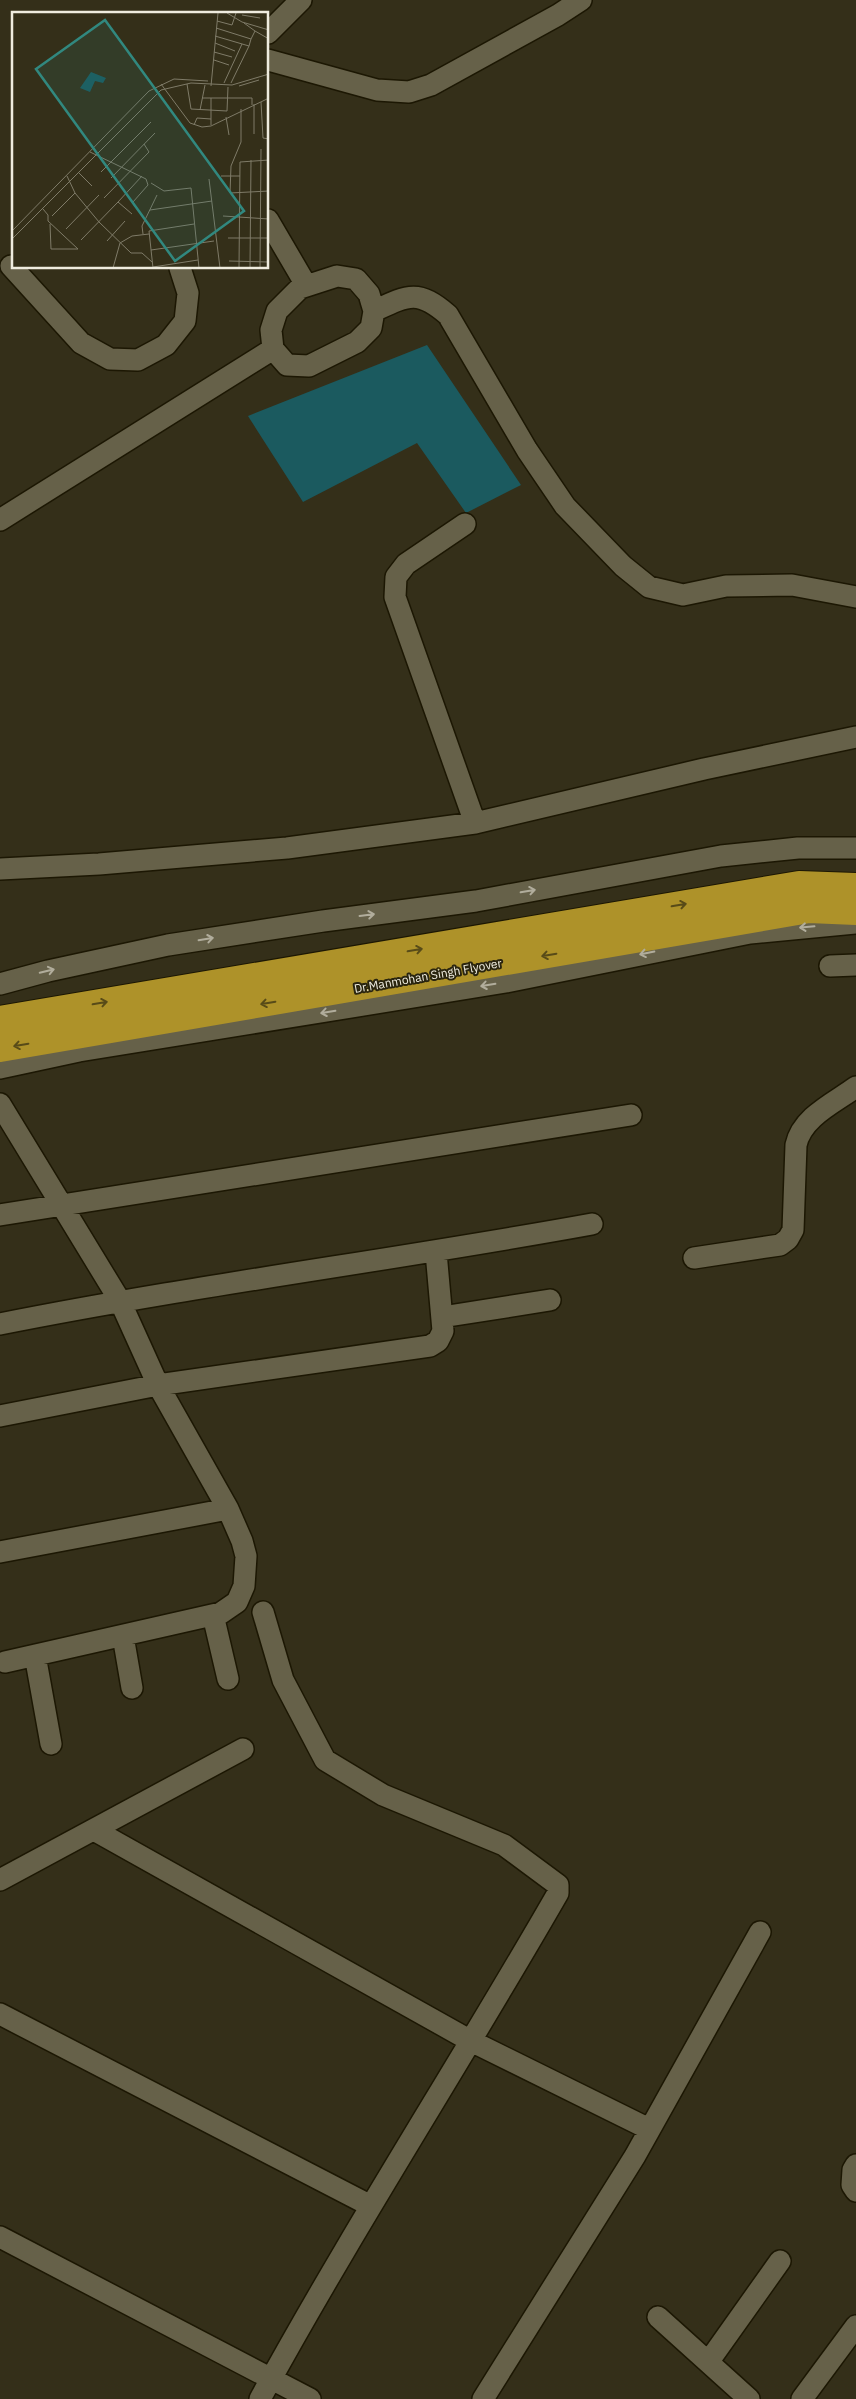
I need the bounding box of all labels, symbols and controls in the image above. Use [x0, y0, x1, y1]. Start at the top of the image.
inset map [12, 12, 269, 269]
one-way arrow [519, 886, 535, 896]
one-way arrow [671, 900, 687, 910]
one-way arrow [359, 910, 375, 920]
one-way arrow [800, 923, 816, 932]
one-way arrow [198, 934, 214, 944]
one-way arrow [407, 944, 423, 954]
one-way arrow [640, 949, 656, 959]
one-way arrow [541, 950, 557, 960]
street label: Dr.Manmohan Singh Flyover [353, 955, 504, 996]
one-way arrow [39, 966, 55, 975]
one-way arrow [480, 980, 496, 990]
one-way arrow [91, 998, 107, 1008]
one-way arrow [260, 998, 276, 1008]
one-way arrow [320, 1007, 336, 1017]
one-way arrow [14, 1040, 30, 1050]

